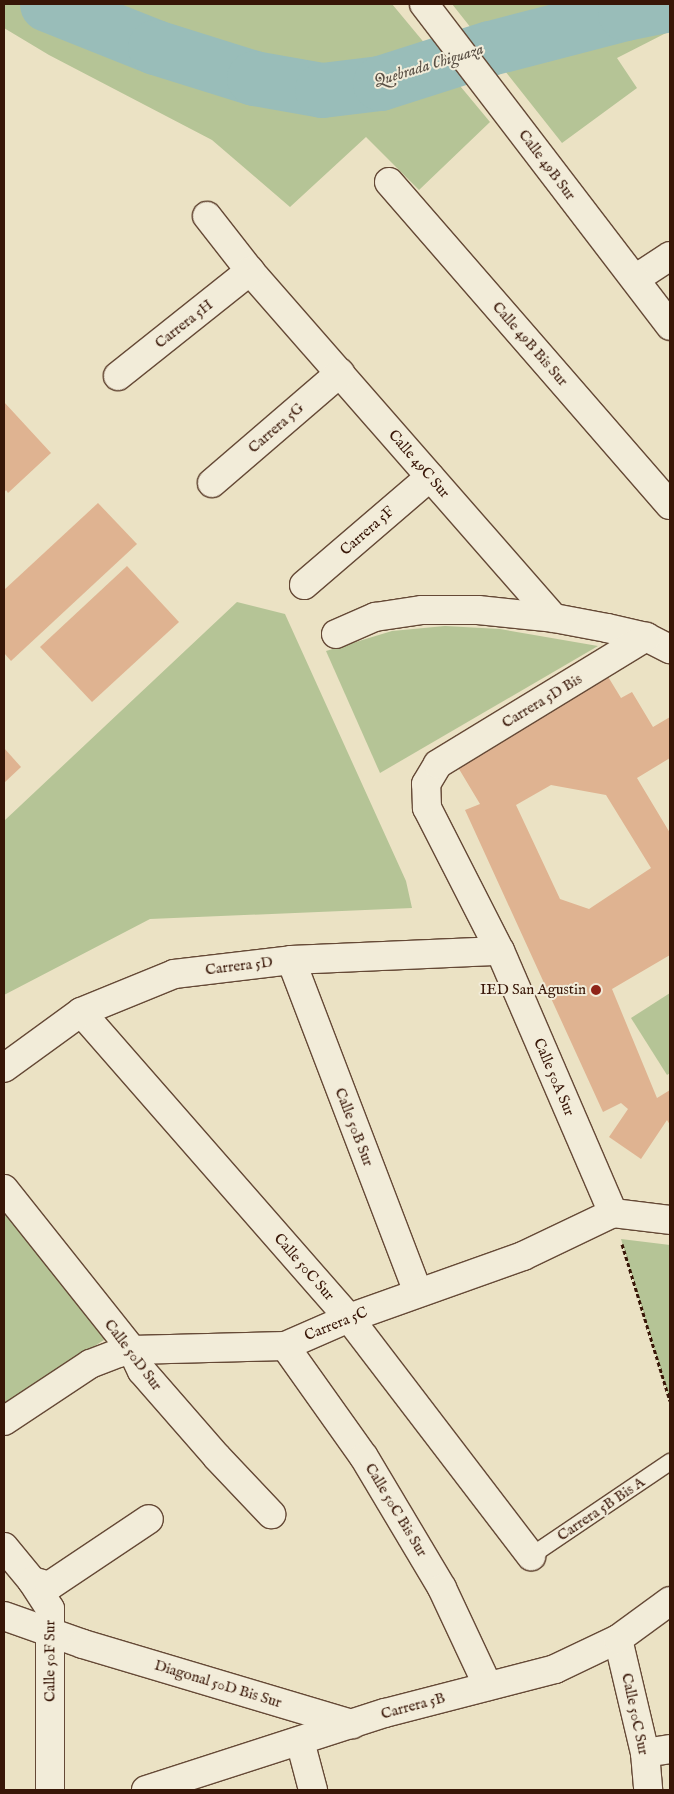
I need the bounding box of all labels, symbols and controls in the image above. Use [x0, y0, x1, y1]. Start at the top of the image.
water label: Quebrada Chiguaza [372, 40, 486, 92]
street label: Calle 49B Sur [515, 126, 579, 204]
street label: Carrera 5H [151, 296, 217, 352]
street label: Calle 49B Bis Sur [488, 298, 572, 390]
street label: Carrera 5G [245, 399, 307, 457]
street label: Calle 49C Sur [385, 426, 453, 502]
street label: Carrera 5F [336, 503, 398, 559]
street label: Carrera 5D Bis [499, 670, 585, 732]
street label: Carrera 5D [204, 953, 274, 979]
place label: IED San Agustin [480, 981, 586, 999]
marker: IED San Agustin [590, 984, 602, 996]
street label: Calle 50A Sur [530, 1035, 578, 1119]
street label: Calle 50B Sur [331, 1085, 377, 1169]
street label: Calle 50C Sur [270, 1230, 338, 1304]
street label: Carrera 5C [302, 1303, 370, 1345]
street label: Calle 50D Sur [100, 1316, 166, 1394]
street label: Calle 50C Bis Sur [361, 1460, 431, 1560]
street label: Carrera 5B Bis A [554, 1473, 648, 1545]
street label: Calle 50F Sur [41, 1620, 59, 1702]
street label: Diagonal 50D Bis Sur [152, 1656, 284, 1712]
street label: Calle 50C Sur [618, 1671, 652, 1757]
street label: Carrera 5B [379, 1689, 447, 1723]

